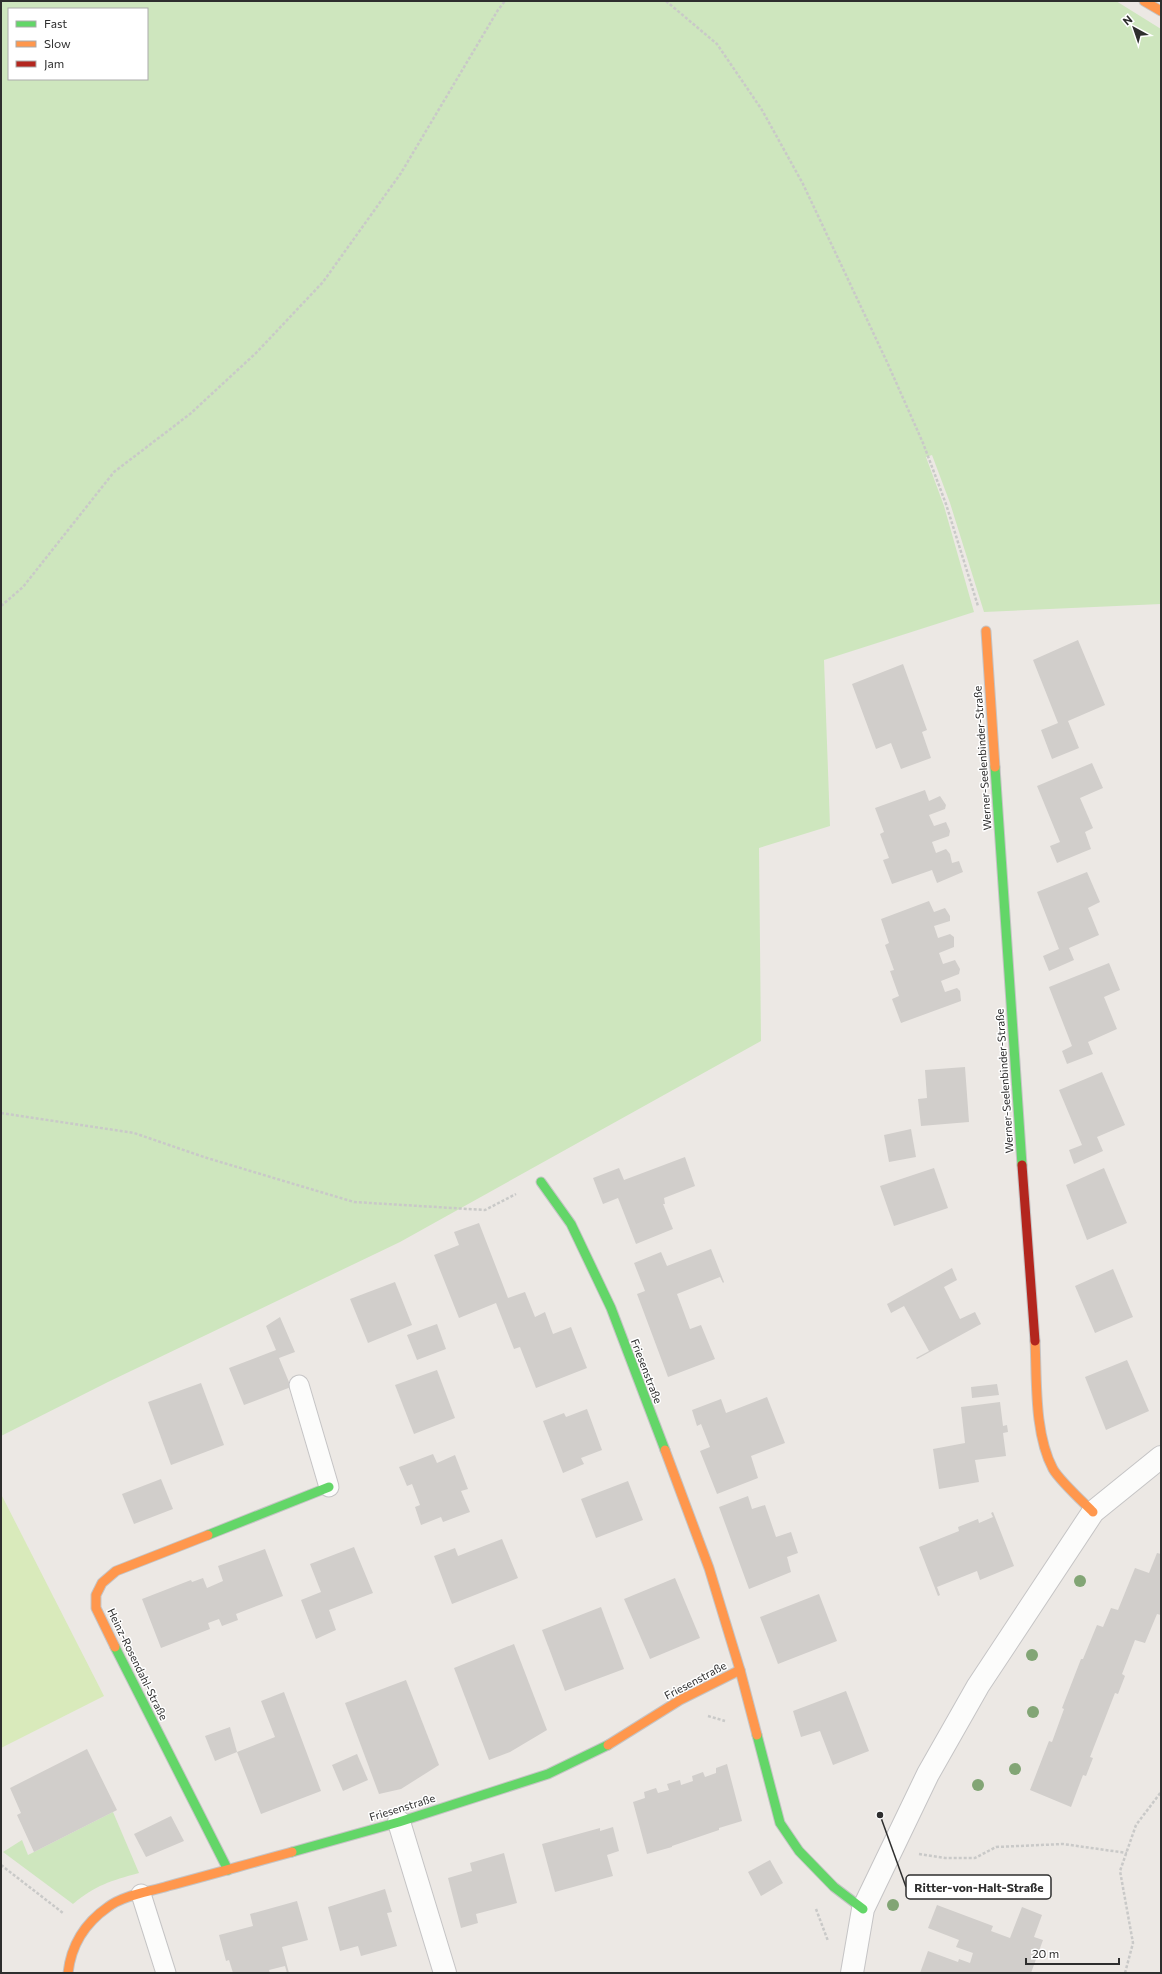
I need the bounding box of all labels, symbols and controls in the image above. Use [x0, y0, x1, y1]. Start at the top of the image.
legend [8, 8, 148, 80]
north arrow [1114, 8, 1154, 48]
text: N [1120, 12, 1135, 28]
text: Fast [44, 16, 67, 30]
text: Slow [44, 36, 71, 50]
text: Jam [44, 56, 64, 71]
street label: Werner-Seelenbinder-Straße [970, 685, 994, 831]
street label: Werner-Seelenbinder-Straße [992, 1008, 1016, 1154]
street label: Friesenstraße [629, 1337, 665, 1405]
street label: Heinz-Rosendahl-Straße [105, 1606, 171, 1722]
street label: Friesenstraße [662, 1658, 728, 1702]
street label: Friesenstraße [367, 1791, 437, 1823]
callout: Ritter-von-Halt-Straße [906, 1875, 1051, 1899]
text: Ritter-von-Halt-Straße [914, 1880, 1044, 1894]
scale bar [1026, 1940, 1119, 1966]
text: 20 m [1032, 1946, 1059, 1960]

